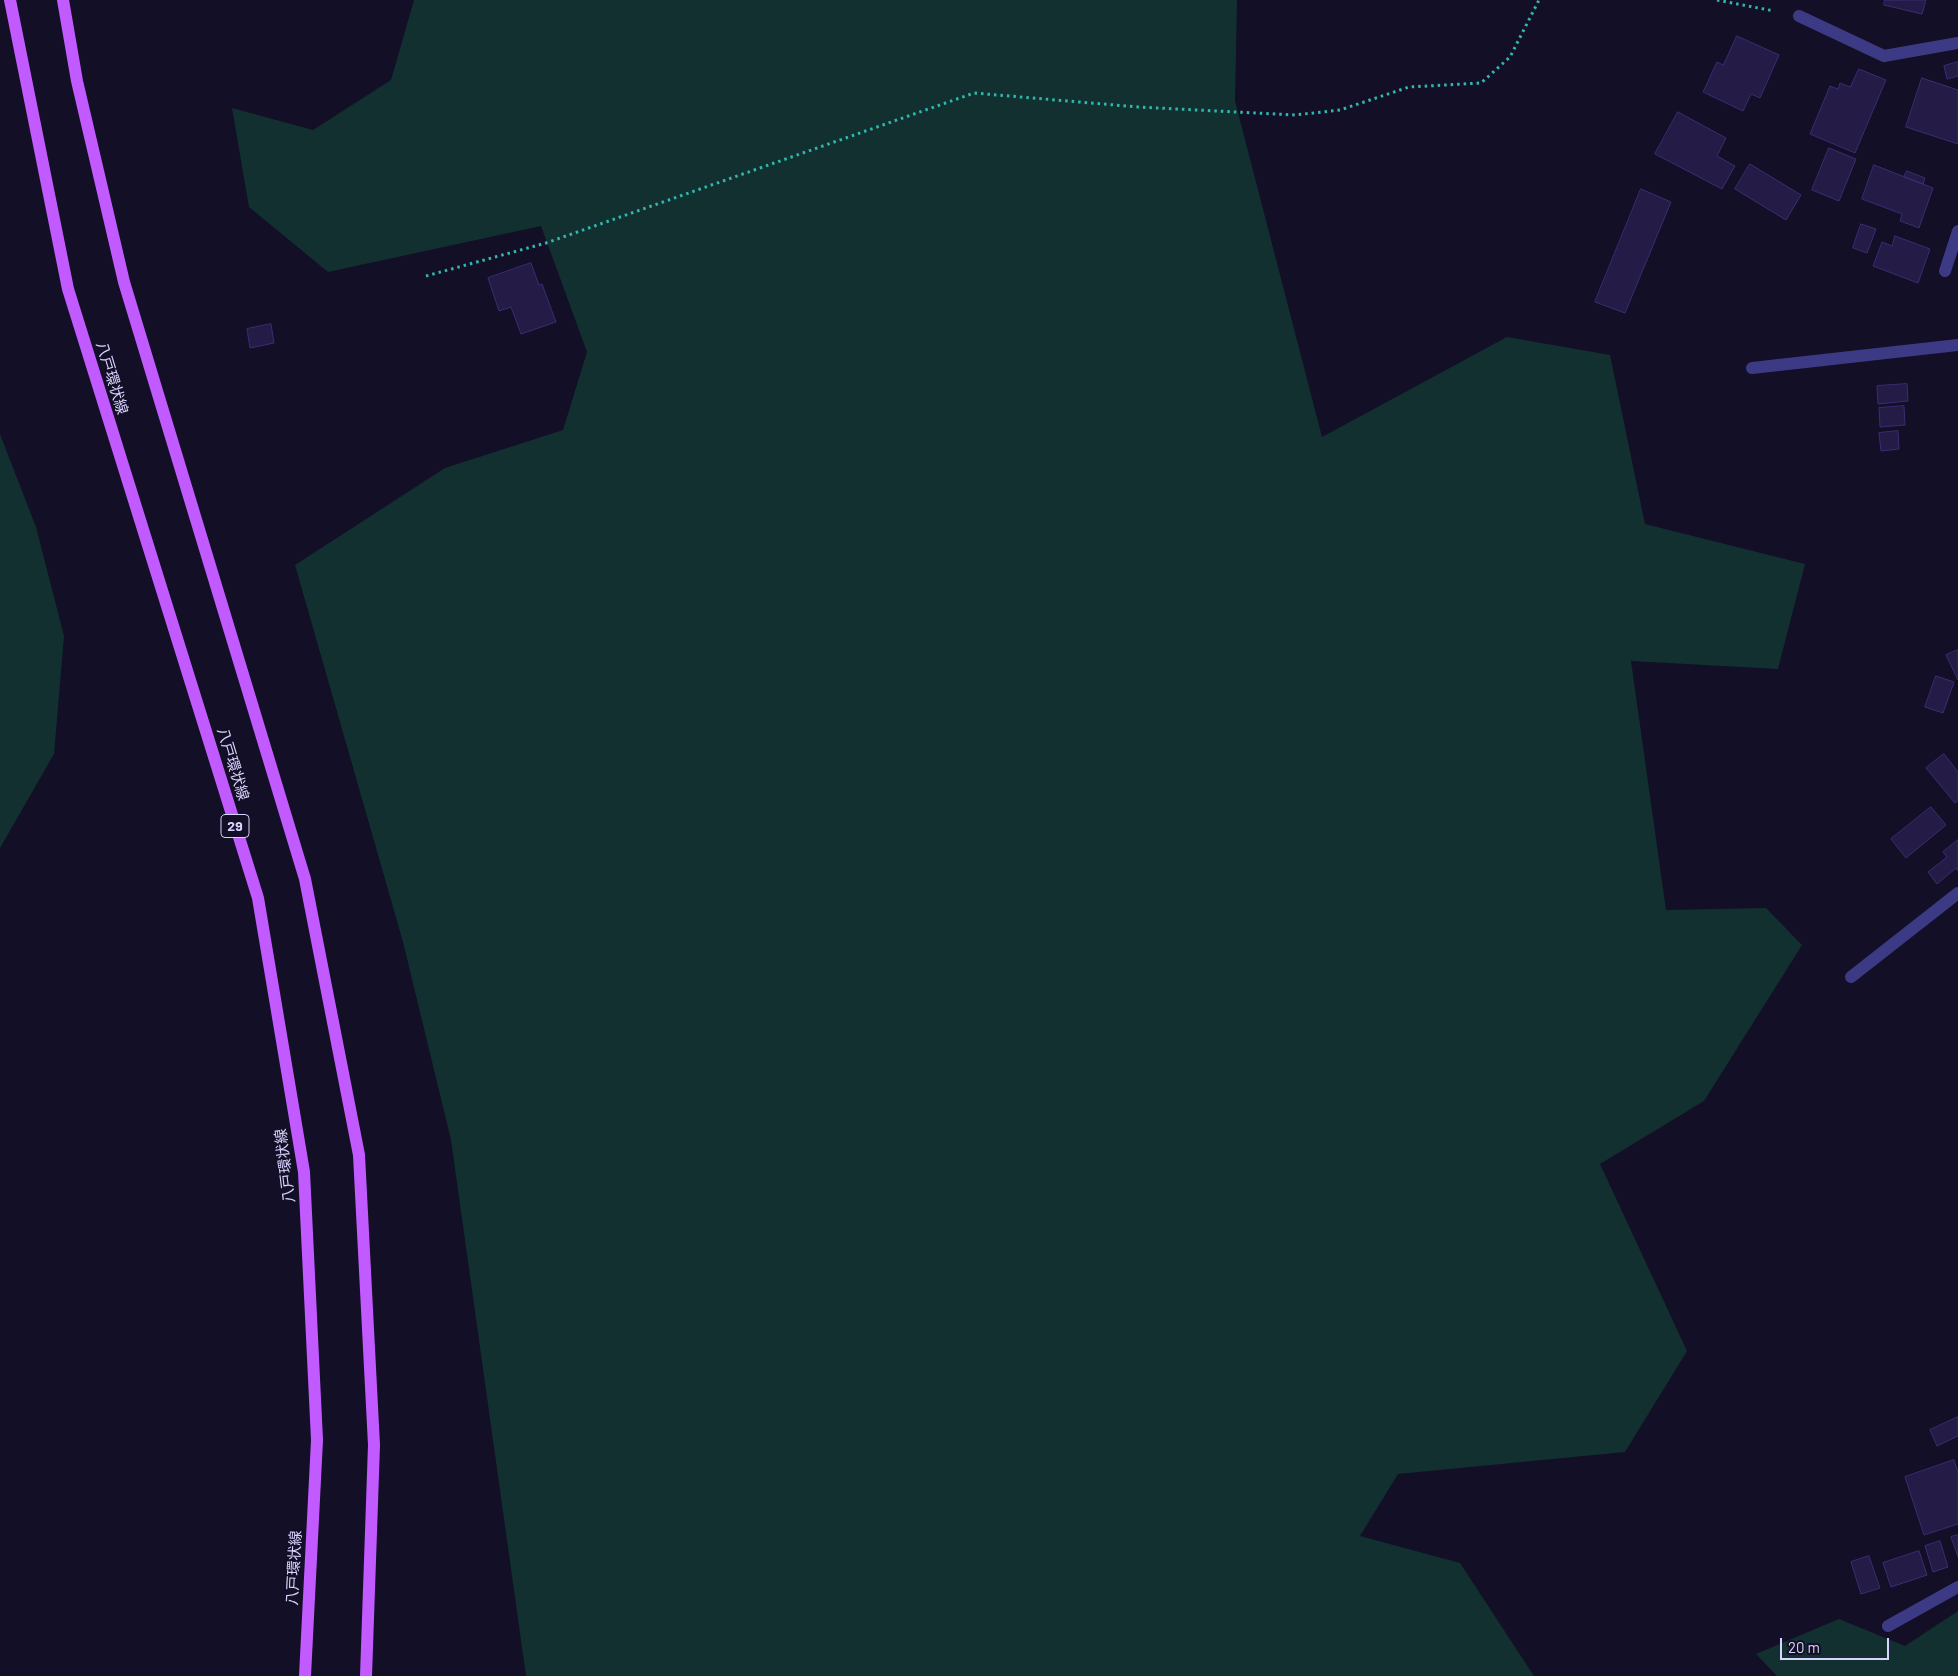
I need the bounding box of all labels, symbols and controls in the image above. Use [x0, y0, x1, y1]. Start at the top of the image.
street label: 八戸環状線 [92, 340, 132, 416]
street label: 八戸環状線 [213, 726, 253, 802]
road number: 29 [221, 814, 249, 838]
street label: 八戸環状線 [271, 1128, 299, 1204]
street label: 八戸環状線 [283, 1530, 305, 1606]
scale bar [1783, 1628, 1892, 1660]
text: 20 m [1788, 1638, 1820, 1656]

